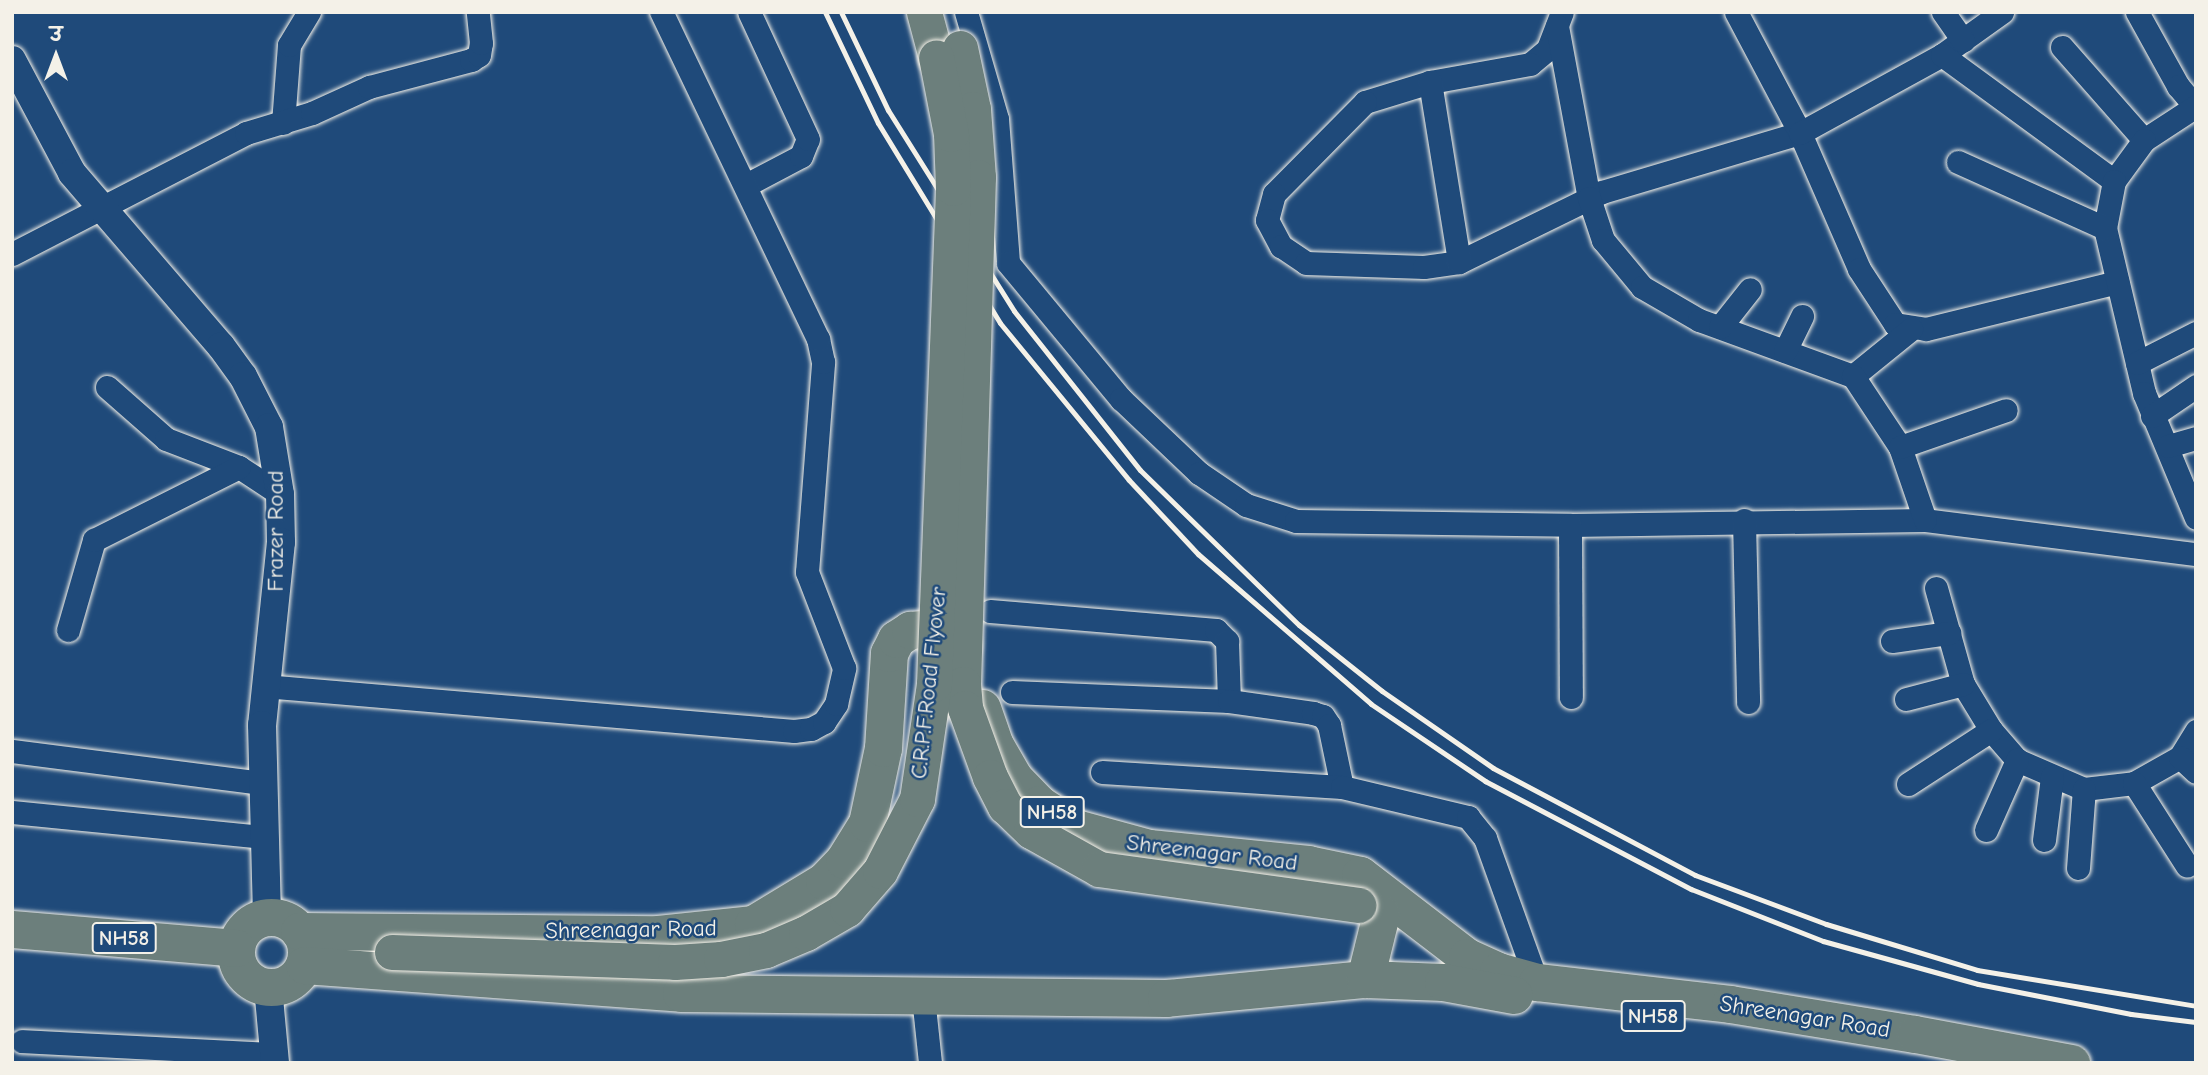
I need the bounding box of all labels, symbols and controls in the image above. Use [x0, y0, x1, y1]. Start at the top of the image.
north arrow [21, 21, 91, 91]
text: उ [50, 24, 62, 46]
street label: Frazer Road [262, 470, 290, 592]
street label: C.R.P.F.Road Flyover [905, 586, 953, 780]
road number: NH58 [1019, 794, 1085, 830]
street label: Shreenagar Road [1125, 829, 1299, 877]
street label: Shreenagar Road [545, 915, 717, 945]
road number: NH58 [91, 920, 157, 956]
street label: Shreenagar Road [1718, 990, 1892, 1044]
road number: NH58 [1620, 998, 1686, 1034]

